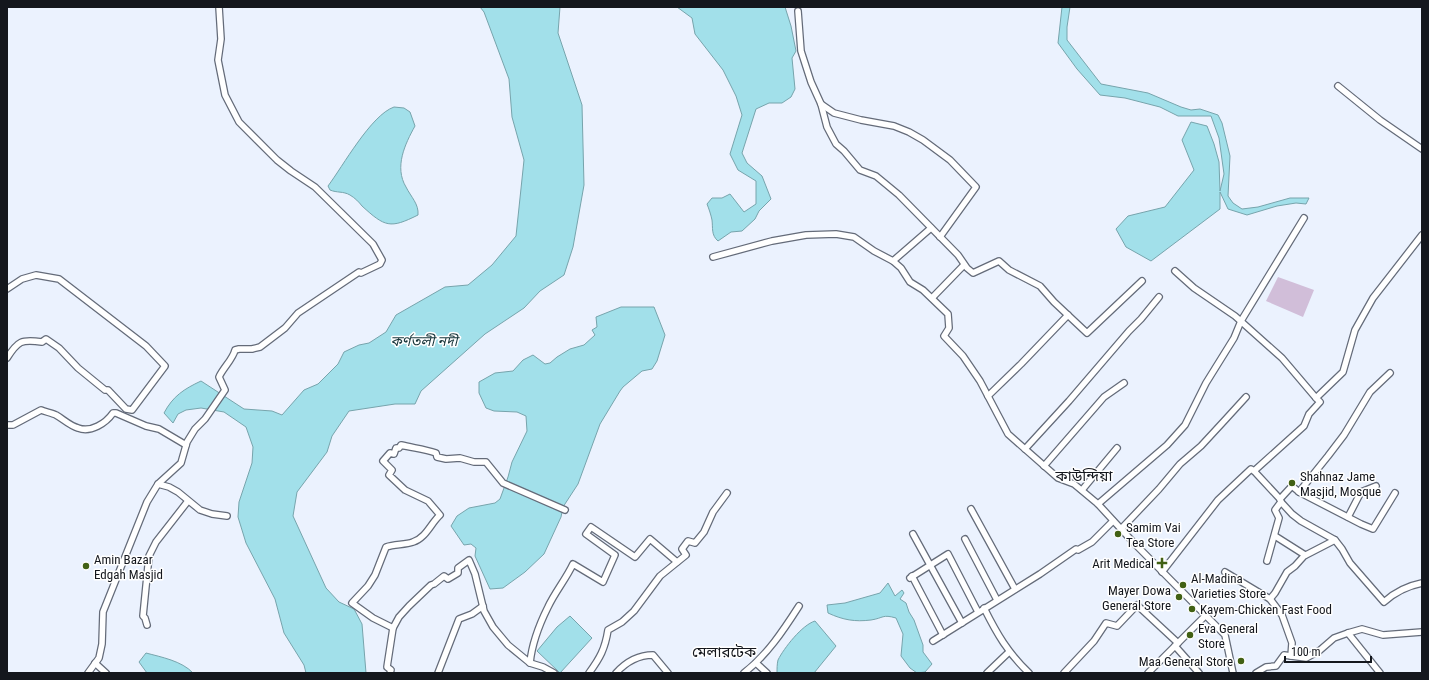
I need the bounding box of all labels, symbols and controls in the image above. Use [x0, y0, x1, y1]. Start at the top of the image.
water label: কর্ণতলী নদী [391, 333, 461, 349]
district label: কাউন্দিয়া [1055, 467, 1113, 485]
place label: Shahnaz Jame Masjid, Mosque [1300, 469, 1381, 499]
marker: Shahnaz Jame Masjid, Mosque [1287, 478, 1297, 488]
place label: Samim Vai Tea Store [1126, 520, 1181, 550]
marker: Samim Vai Tea Store [1113, 529, 1123, 539]
place label: Amin Bazar Edgah Masjid [94, 552, 163, 582]
place label: Arit Medical [1092, 556, 1154, 571]
marker: Arit Medical [1157, 558, 1167, 568]
marker: Amin Bazar Edgah Masjid [81, 561, 91, 571]
place label: Al-Madina Varieties Store [1191, 571, 1266, 601]
marker: Al-Madina Varieties Store [1178, 580, 1188, 590]
place label: Mayer Dowa General Store [1102, 583, 1171, 613]
marker: Mayer Dowa General Store [1174, 592, 1184, 602]
place label: Kayem-Chicken Fast Food [1200, 602, 1332, 617]
marker: Kayem-Chicken Fast Food [1187, 604, 1197, 614]
place label: Eva General Store [1198, 621, 1258, 651]
marker: Eva General Store [1185, 630, 1195, 640]
scale bar [1285, 638, 1371, 664]
district label: মেলারটেক [692, 643, 757, 661]
text: 100 m [1291, 645, 1321, 659]
place label: Maa General Store [1139, 654, 1233, 669]
marker: Maa General Store [1236, 656, 1246, 666]

